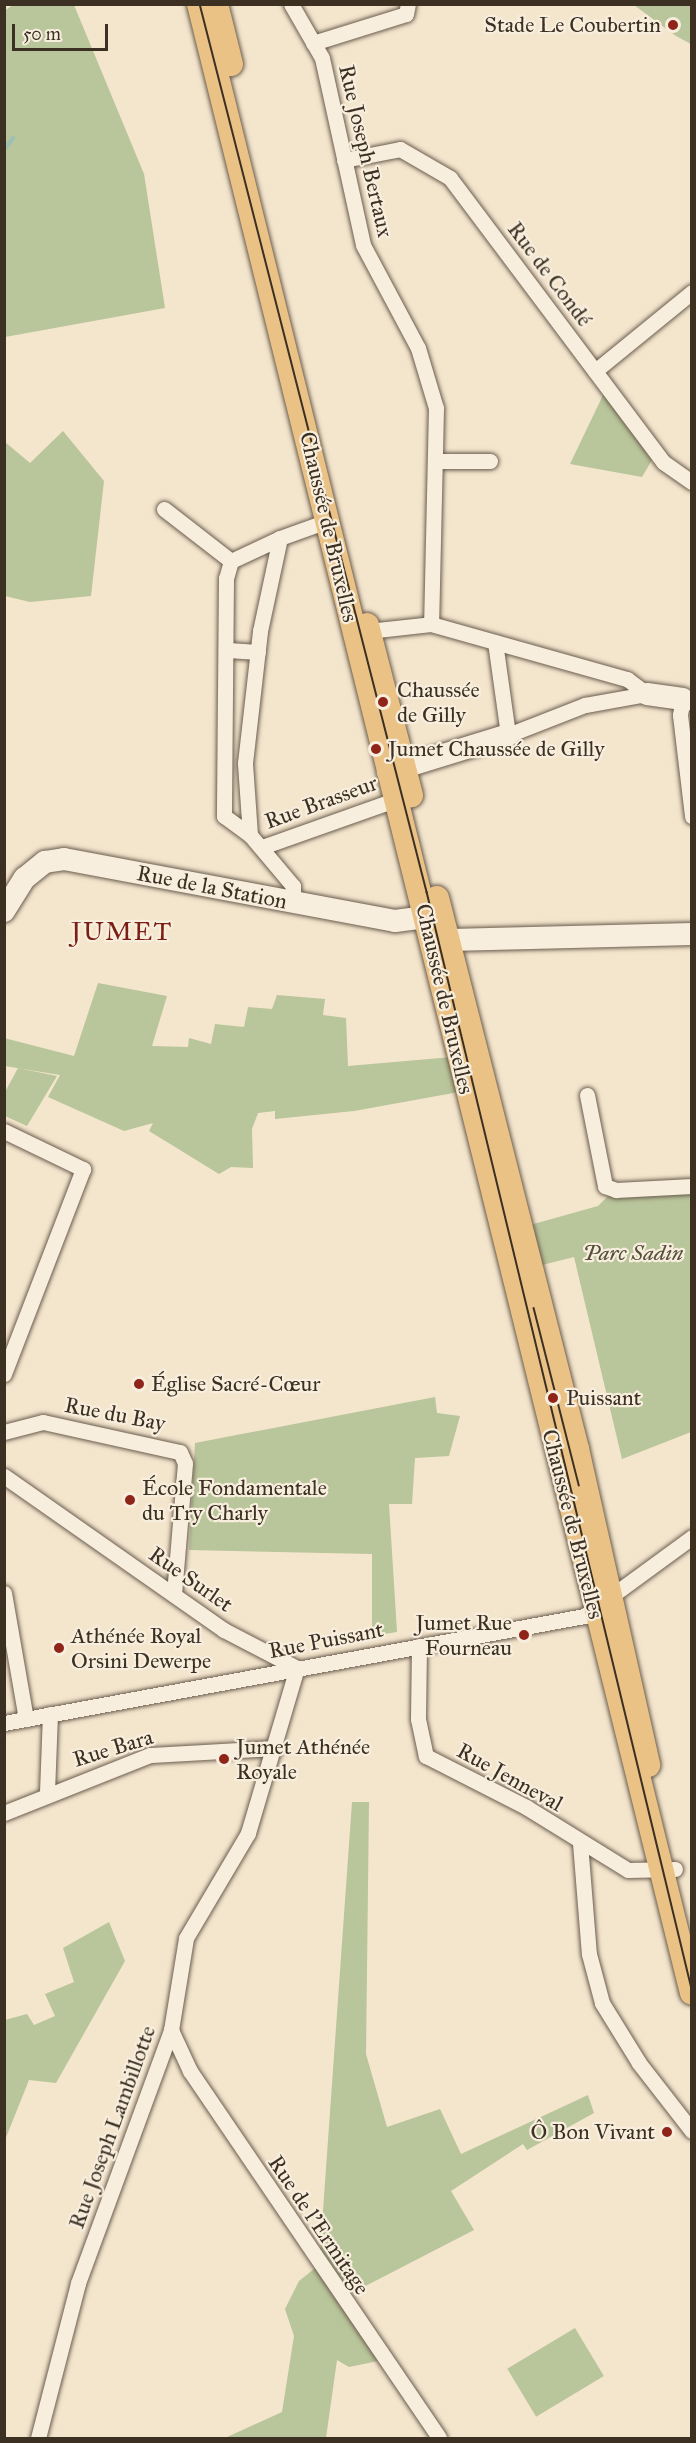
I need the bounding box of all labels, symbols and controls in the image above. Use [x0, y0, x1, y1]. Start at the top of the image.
scale bar [15, 12, 111, 50]
place label: Stade Le Coubertin [484, 12, 661, 38]
marker: Stade Le Coubertin [666, 18, 680, 32]
text: 50 m [23, 23, 61, 45]
street label: Rue Joseph Bertaux [333, 62, 399, 240]
street label: Rue de Condé [502, 216, 598, 332]
street label: Chaussée de Bruxelles [294, 429, 364, 625]
place label: Chaussée de Gilly [397, 676, 480, 728]
marker: Chaussée de Gilly [374, 693, 392, 711]
place label: Jumet Chaussée de Gilly [388, 736, 605, 762]
marker: Jumet Chaussée de Gilly [369, 742, 383, 756]
street label: Rue Brasseur [261, 769, 381, 835]
street label: Rue de la Station [135, 859, 289, 915]
street label: Chaussée de Bruxelles [410, 901, 480, 1097]
district label: JUMET [71, 916, 173, 948]
park label: Parc Sadin [583, 1240, 683, 1266]
place label: Église Sacré-Cœur [151, 1371, 320, 1397]
marker: Église Sacré-Cœur [132, 1377, 146, 1391]
place label: Puissant [566, 1385, 641, 1411]
marker: Puissant [544, 1389, 562, 1407]
street label: Rue du Bay [62, 1391, 168, 1437]
street label: Chaussée de Bruxelles [537, 1426, 609, 1622]
place label: École Fondamentale du Try Charly [142, 1474, 327, 1526]
marker: École Fondamentale du Try Charly [123, 1493, 137, 1507]
street label: Rue Surlet [144, 1541, 238, 1617]
place label: Jumet Rue Fourneau [416, 1609, 512, 1660]
street label: Rue Puissant [266, 1616, 386, 1664]
place label: Athénée Royal Orsini Dewerpe [71, 1622, 211, 1674]
marker: Jumet Rue Fourneau [517, 1628, 531, 1642]
marker: Athénée Royal Orsini Dewerpe [52, 1641, 66, 1655]
street label: Rue Bara [70, 1723, 156, 1773]
place label: Jumet Athénée Royale [236, 1733, 370, 1784]
street label: Rue Jenneval [452, 1737, 568, 1817]
marker: Jumet Athénée Royale [217, 1752, 231, 1766]
street label: Rue Joseph Lambillotte [63, 2022, 161, 2232]
place label: Ô Bon Vivant [531, 2119, 655, 2145]
marker: Ô Bon Vivant [660, 2125, 674, 2139]
street label: Rue de l'Ermitage [263, 2150, 375, 2300]

